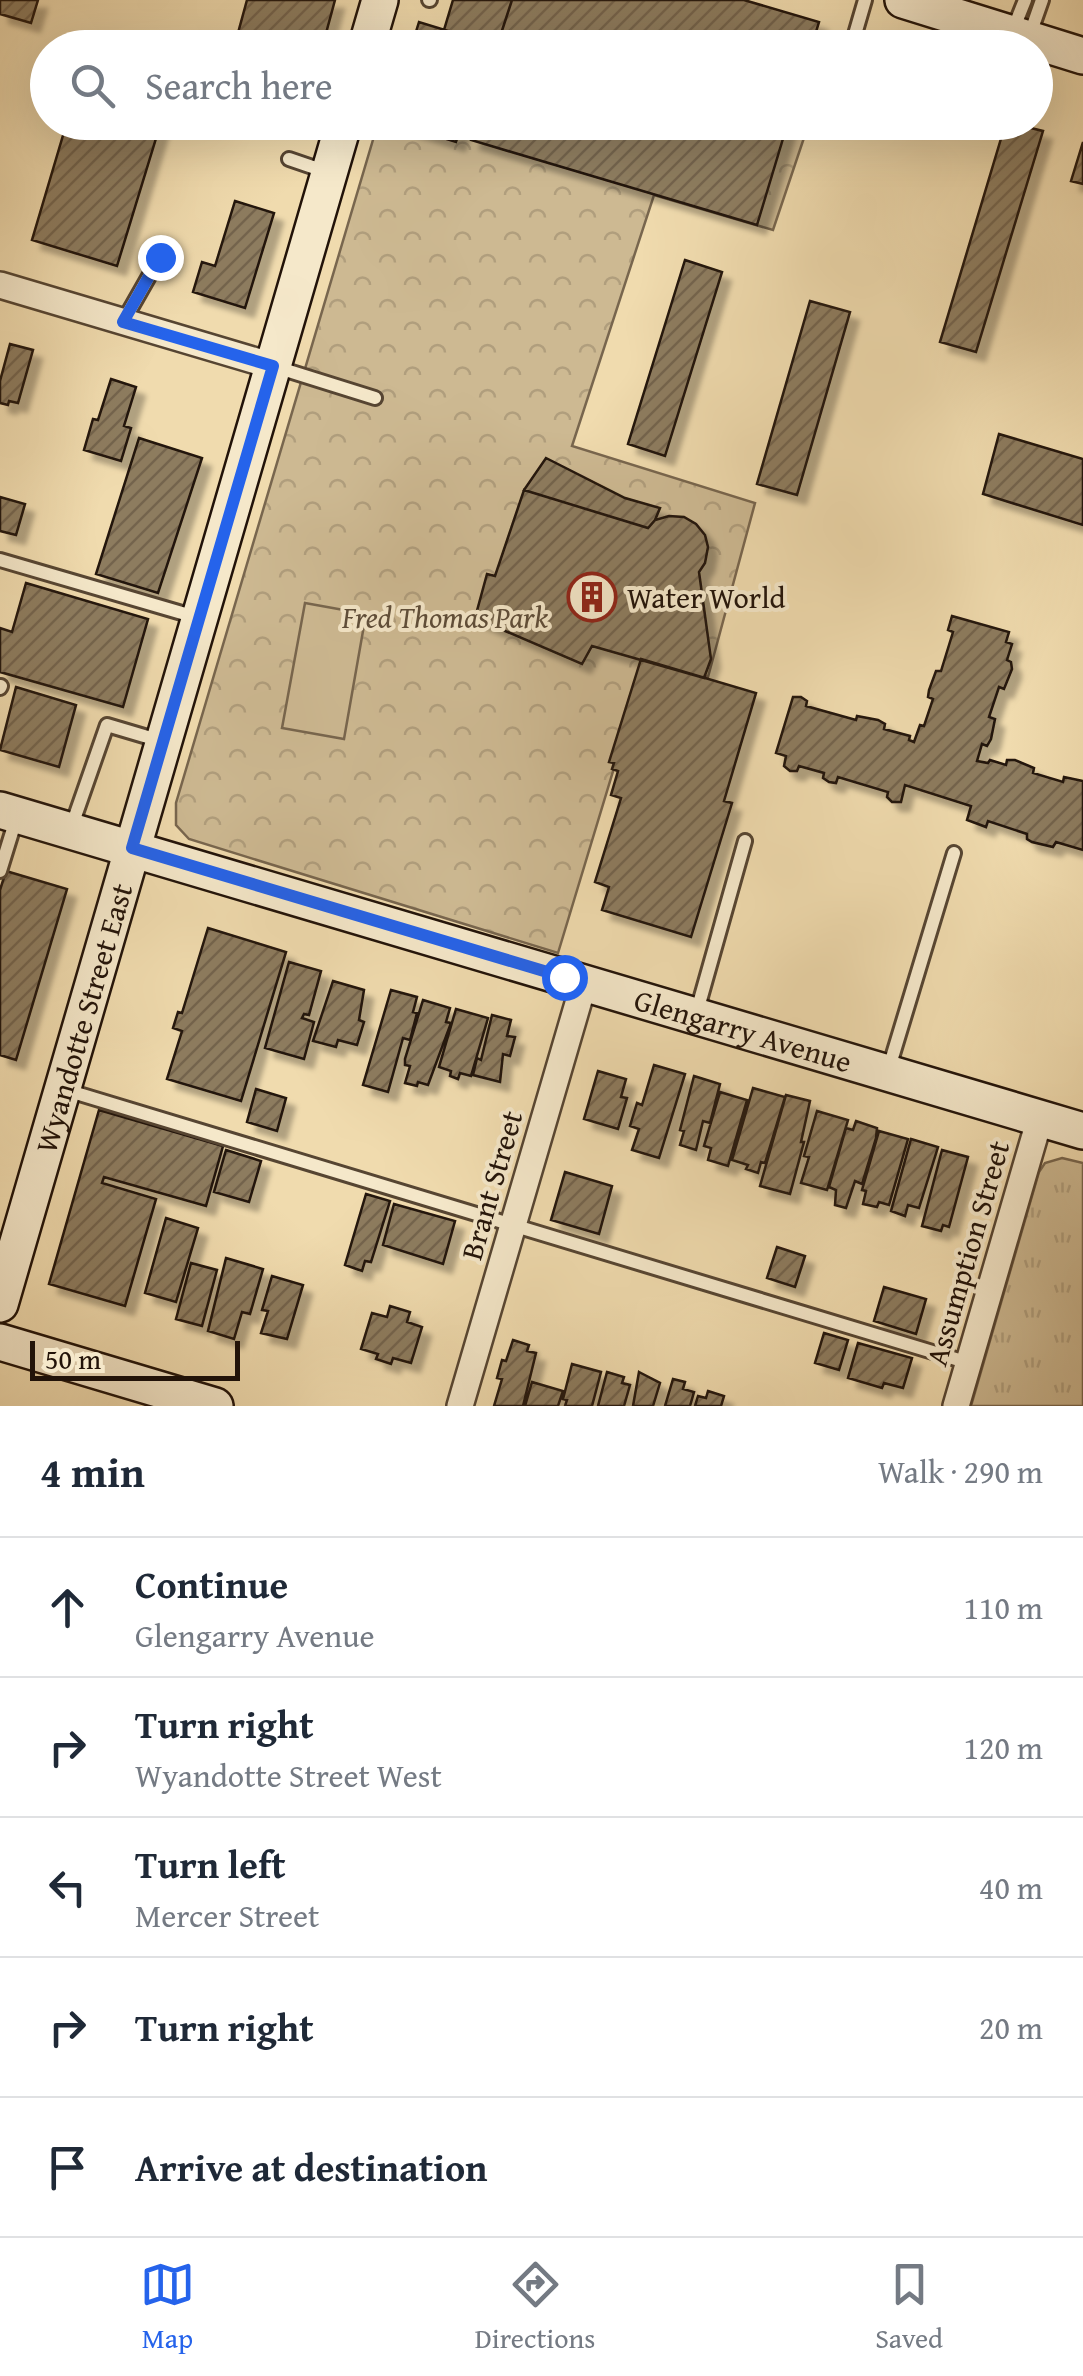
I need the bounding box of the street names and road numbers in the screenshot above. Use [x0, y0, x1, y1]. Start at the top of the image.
street label: Wyandotte Street East [23, 878, 143, 1158]
street label: Glengarry Avenue [629, 977, 857, 1083]
street label: Brant Street [449, 1105, 533, 1265]
street label: Assumption Street [914, 1135, 1020, 1371]

